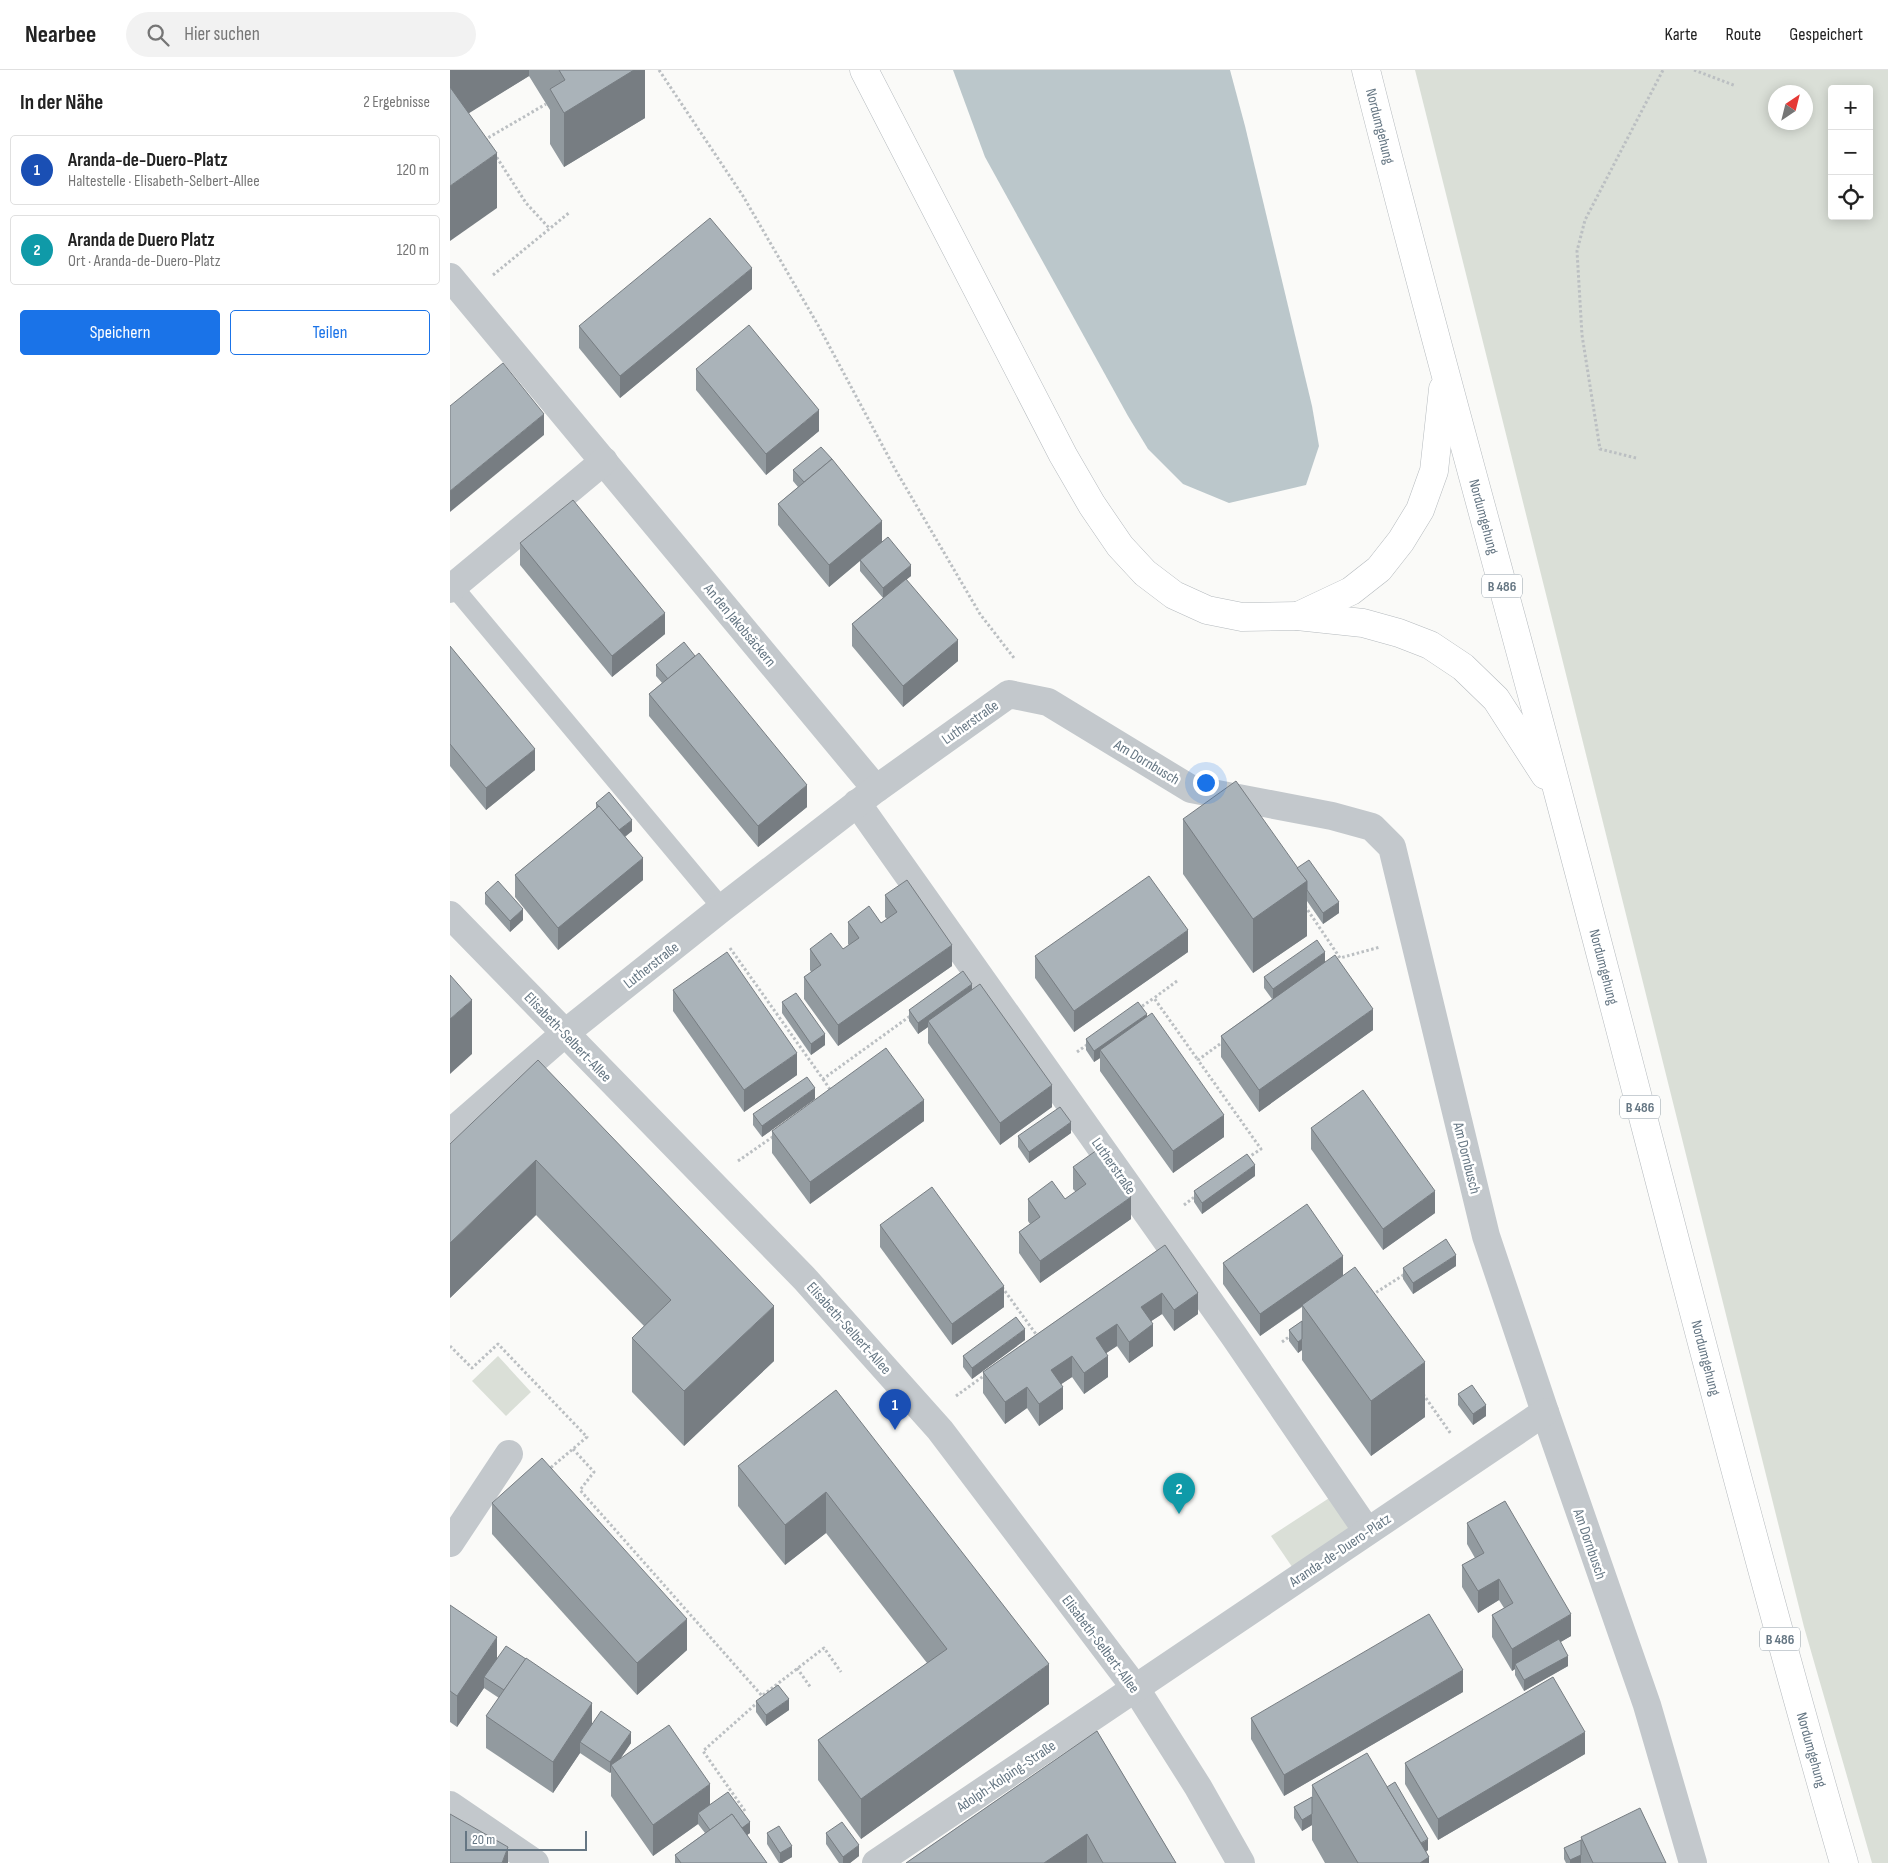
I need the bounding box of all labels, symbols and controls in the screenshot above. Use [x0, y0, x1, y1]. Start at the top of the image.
search box [126, 12, 476, 57]
text: Nearbee [25, 20, 96, 49]
icon: search [144, 21, 172, 49]
text: Hier suchen [184, 23, 260, 46]
text: Karte [1665, 24, 1698, 45]
text: Route [1726, 24, 1761, 45]
text: Gespeichert [1789, 24, 1863, 45]
north arrow [1768, 85, 1813, 130]
map controls [1828, 85, 1873, 220]
button: + [1828, 85, 1873, 130]
street label: Nordumgehung [1361, 87, 1398, 166]
text: In der Nähe [20, 90, 103, 115]
text: 2 Ergebnisse [363, 93, 430, 112]
button: − [1828, 130, 1873, 175]
text: Aranda-de-Duero-Platz [68, 149, 228, 172]
text: 1 [34, 161, 40, 180]
text: 120 m [397, 161, 429, 180]
text: Haltestelle · Elisabeth-Selbert-Allee [68, 172, 260, 191]
button: locate [1828, 175, 1873, 220]
text: Aranda de Duero Platz [68, 229, 215, 252]
text: 2 [33, 241, 41, 260]
text: 120 m [397, 241, 429, 260]
text: Ort · Aranda-de-Duero-Platz [68, 252, 221, 271]
button: Speichern [20, 310, 220, 355]
button: Teilen [230, 310, 430, 355]
street label: Nordumgehung [1464, 477, 1503, 557]
road number: B 486 [1482, 574, 1522, 598]
street label: An den Jakobsäckern [699, 579, 780, 671]
street label: Lutherstraße [938, 696, 1002, 749]
street label: Am Dornbusch [1110, 735, 1183, 789]
your location [1193, 770, 1219, 796]
street label: Nordumgehung [1584, 927, 1622, 1007]
street label: Lutherstraße [620, 938, 683, 993]
street label: Elisabeth-Selbert-Allee [520, 988, 615, 1086]
road number: B 486 [1620, 1096, 1660, 1118]
street label: Am Dornbusch [1448, 1119, 1485, 1196]
street label: Lutherstraße [1087, 1134, 1140, 1198]
street label: Elisabeth-Selbert-Allee [802, 1278, 895, 1378]
street label: Nordumgehung [1686, 1318, 1724, 1398]
pin: 1 [879, 1389, 911, 1430]
pin: 2 [1163, 1473, 1195, 1514]
street label: Am Dornbusch [1568, 1505, 1610, 1582]
street label: Aranda-de-Duero-Platz [1285, 1509, 1395, 1592]
street label: Elisabeth-Selbert-Allee [1058, 1592, 1144, 1697]
road number: B 486 [1760, 1628, 1800, 1650]
street label: Nordumgehung [1792, 1710, 1831, 1790]
street label: Adolph-Kolping-Straße [952, 1736, 1059, 1817]
scale bar [465, 1828, 588, 1851]
text: 20 m [472, 1831, 495, 1848]

